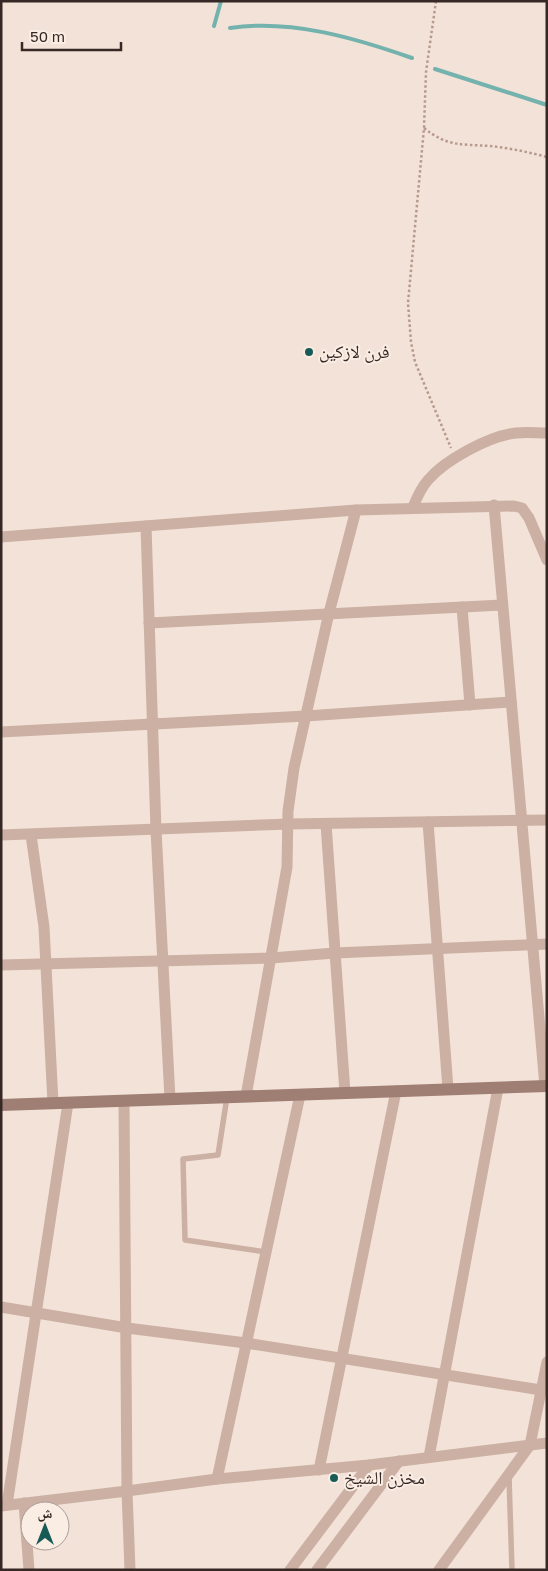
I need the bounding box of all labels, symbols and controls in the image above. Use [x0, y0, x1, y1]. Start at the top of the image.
scale bar [22, 20, 121, 52]
text: 50 m [30, 27, 65, 45]
place label: فرن لازكين [319, 340, 390, 363]
marker: فرن لازكين [303, 346, 315, 358]
place label: مخزن الشيخ [344, 1466, 425, 1490]
marker: مخزن الشيخ [328, 1472, 340, 1484]
north arrow [20, 1501, 70, 1551]
text: ش [38, 1504, 53, 1522]

